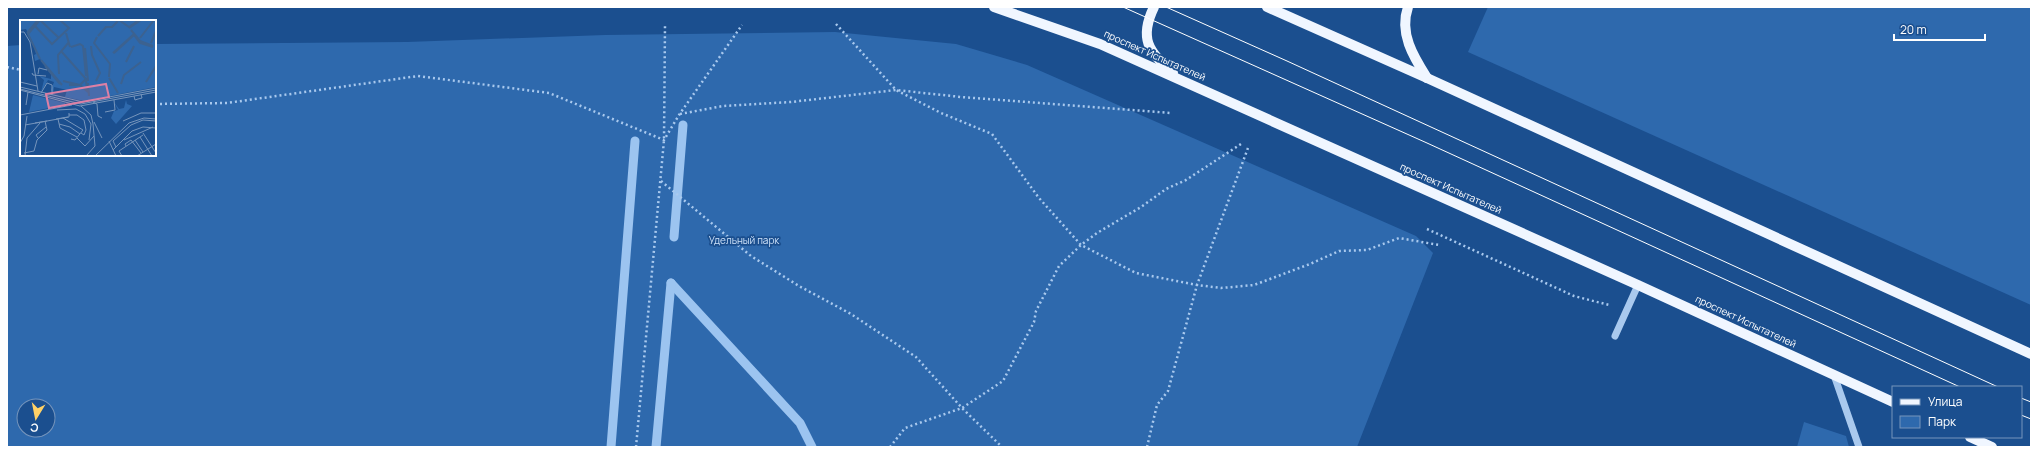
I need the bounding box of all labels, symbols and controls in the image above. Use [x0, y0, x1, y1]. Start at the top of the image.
scale bar [1894, 16, 1985, 42]
inset map [20, 20, 156, 156]
text: 20 m [1900, 21, 1927, 38]
street label: проспект Испытателей [1102, 26, 1208, 84]
street label: проспект Испытателей [1398, 159, 1504, 217]
park label: Удельный парк [709, 233, 780, 247]
street label: проспект Испытателей [1693, 291, 1799, 351]
legend [1892, 386, 2022, 438]
text: Улица [1928, 393, 1962, 410]
north arrow [16, 398, 56, 438]
text: Парк [1928, 413, 1957, 430]
text: С [29, 420, 39, 436]

